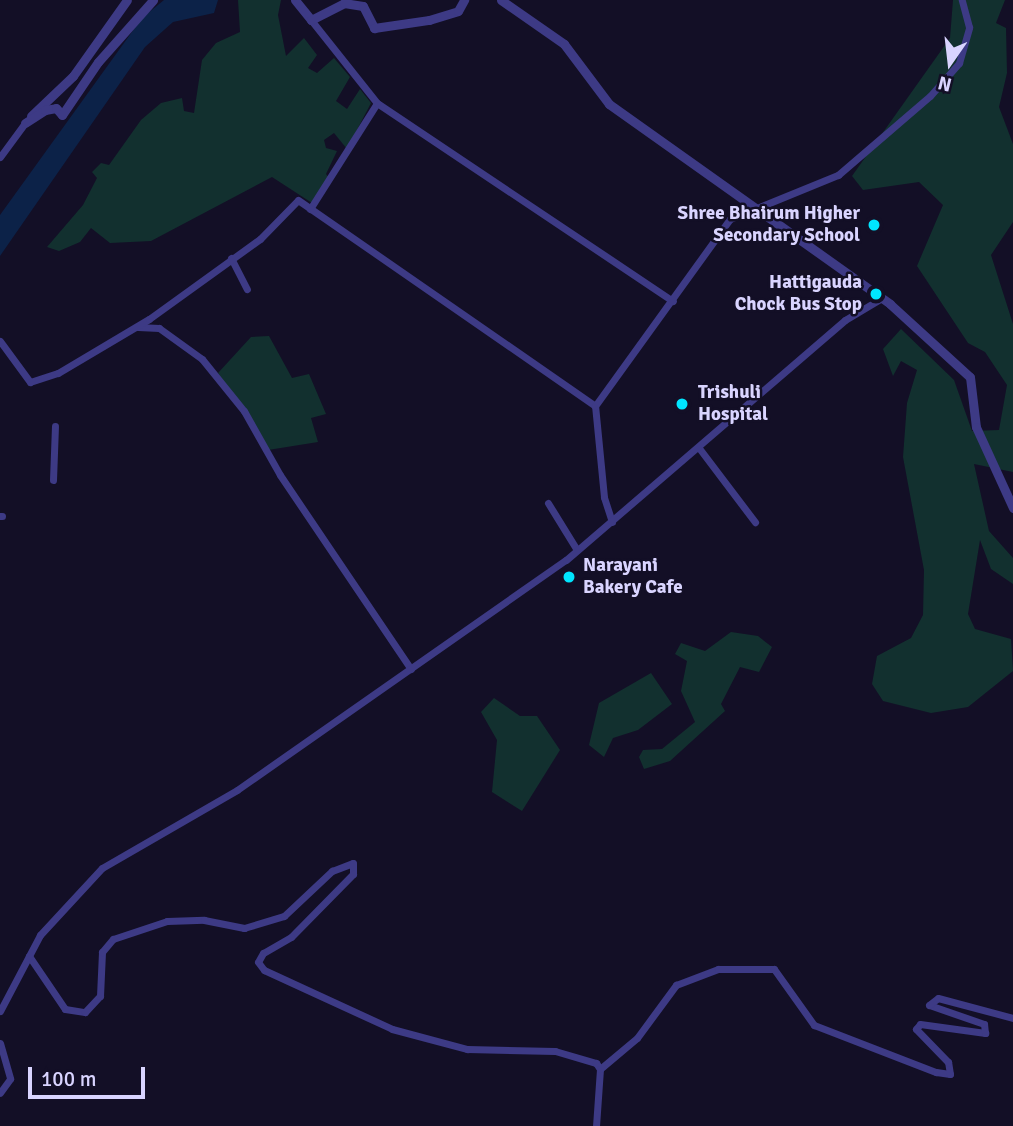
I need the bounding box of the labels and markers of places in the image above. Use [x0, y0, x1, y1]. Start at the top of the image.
place label: Shree Bhairum Higher Secondary School [678, 203, 860, 247]
marker: Shree Bhairum Higher Secondary School [866, 217, 882, 233]
place label: Hattigauda Chock Bus Stop [735, 272, 862, 316]
marker: Hattigauda Chock Bus Stop [868, 286, 884, 302]
place label: Trishuli Hospital [698, 382, 768, 426]
marker: Trishuli Hospital [672, 394, 692, 414]
place label: Narayani Bakery Cafe [583, 555, 683, 599]
marker: Narayani Bakery Cafe [561, 569, 577, 585]

